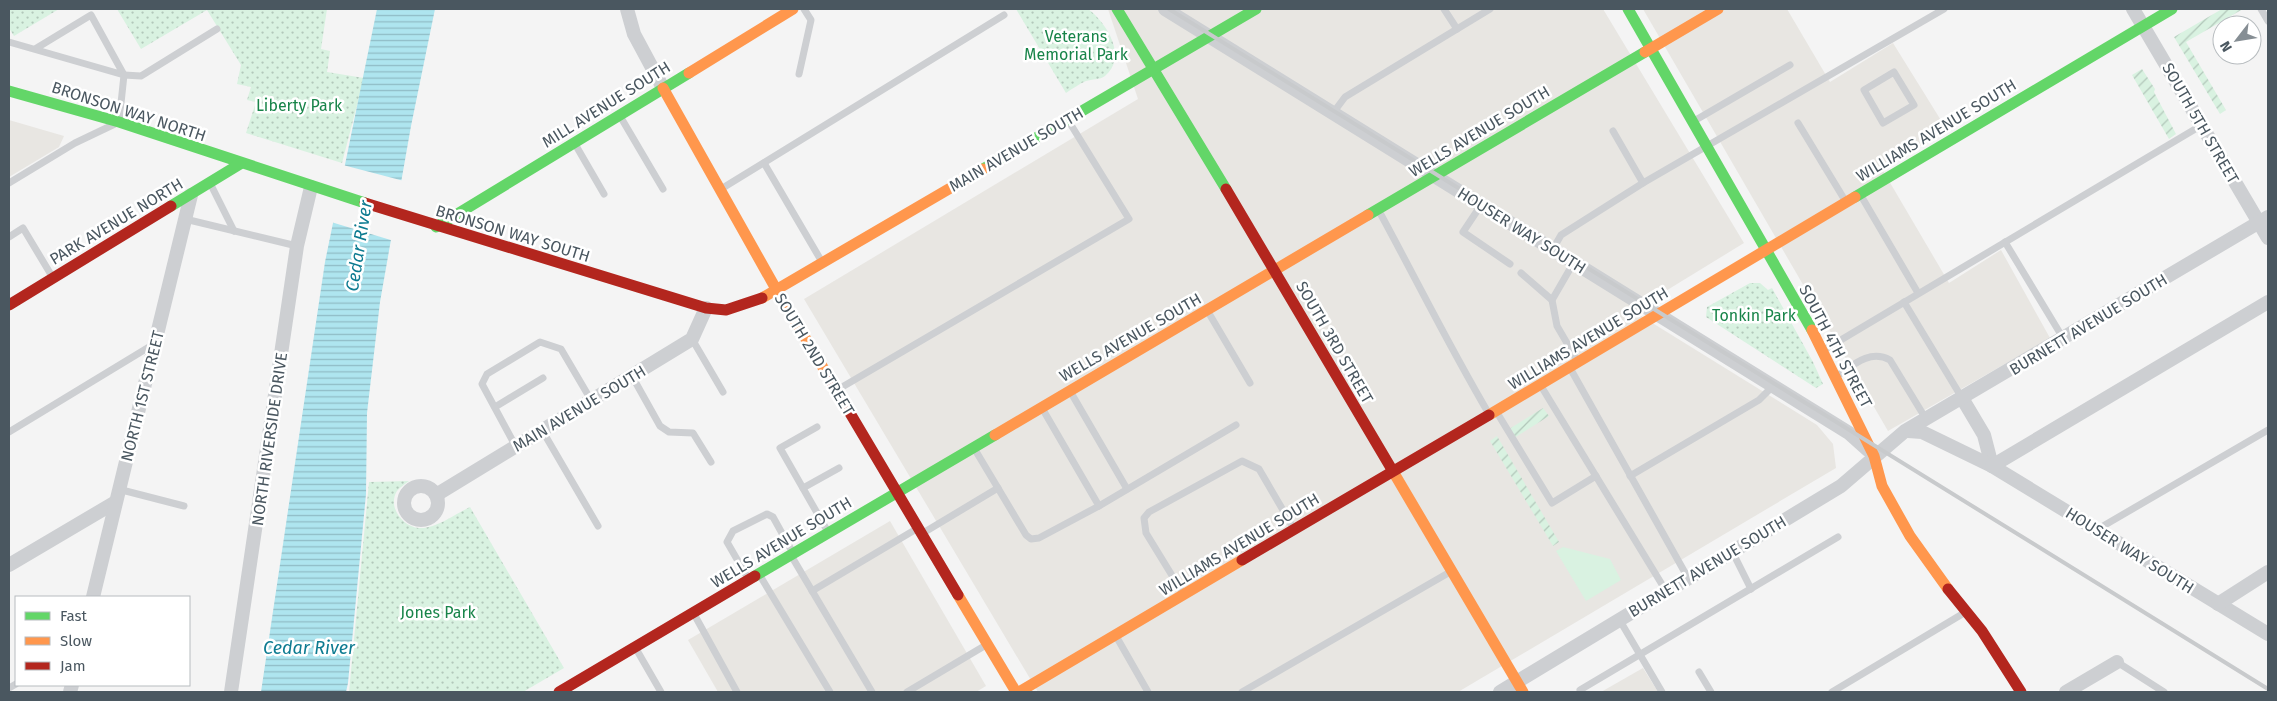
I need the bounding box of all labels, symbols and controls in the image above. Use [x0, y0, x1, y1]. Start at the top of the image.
north arrow [2212, 15, 2262, 65]
park label: Veterans Memorial Park [1024, 27, 1129, 64]
text: N [2217, 38, 2236, 55]
street label: MILL AVENUE SOUTH [539, 57, 674, 152]
street label: SOUTH 5TH STREET [2158, 59, 2243, 188]
street label: WILLIAMS AVENUE SOUTH [1853, 75, 2020, 186]
street label: BRONSON WAY NORTH [49, 78, 209, 145]
street label: WELLS AVENUE SOUTH [1405, 82, 1553, 181]
park label: Liberty Park [256, 96, 343, 115]
street label: MAIN AVENUE SOUTH [946, 103, 1087, 196]
street label: PARK AVENUE NORTH [46, 174, 186, 269]
street label: HOUSER WAY SOUTH [1454, 183, 1589, 278]
water label: Cedar River [341, 198, 377, 293]
street label: BRONSON WAY SOUTH [433, 201, 592, 266]
street label: BURNETT AVENUE SOUTH [2006, 270, 2171, 379]
street label: SOUTH 3RD STREET [1292, 278, 1378, 407]
street label: SOUTH 4TH STREET [1795, 281, 1876, 412]
street label: WILLIAMS AVENUE SOUTH [1505, 283, 1672, 394]
street label: WELLS AVENUE SOUTH [1056, 289, 1205, 386]
street label: SOUTH 2ND STREET [771, 290, 859, 419]
park label: Tonkin Park [1712, 306, 1797, 325]
street label: NORTH 1ST STREET [117, 328, 168, 464]
street label: NORTH RIVERSIDE DRIVE [248, 351, 291, 527]
street label: MAIN AVENUE SOUTH [509, 361, 649, 456]
street label: WILLIAMS AVENUE SOUTH [1156, 489, 1323, 600]
street label: WELLS AVENUE SOUTH [707, 493, 855, 592]
street label: HOUSER WAY SOUTH [2062, 503, 2197, 598]
street label: BURNETT AVENUE SOUTH [1625, 512, 1790, 621]
legend [15, 596, 190, 686]
park label: Jones Park [400, 603, 477, 622]
text: Fast [60, 607, 87, 625]
text: Slow [60, 632, 92, 650]
water label: Cedar River [263, 637, 356, 659]
text: Jam [60, 657, 86, 675]

